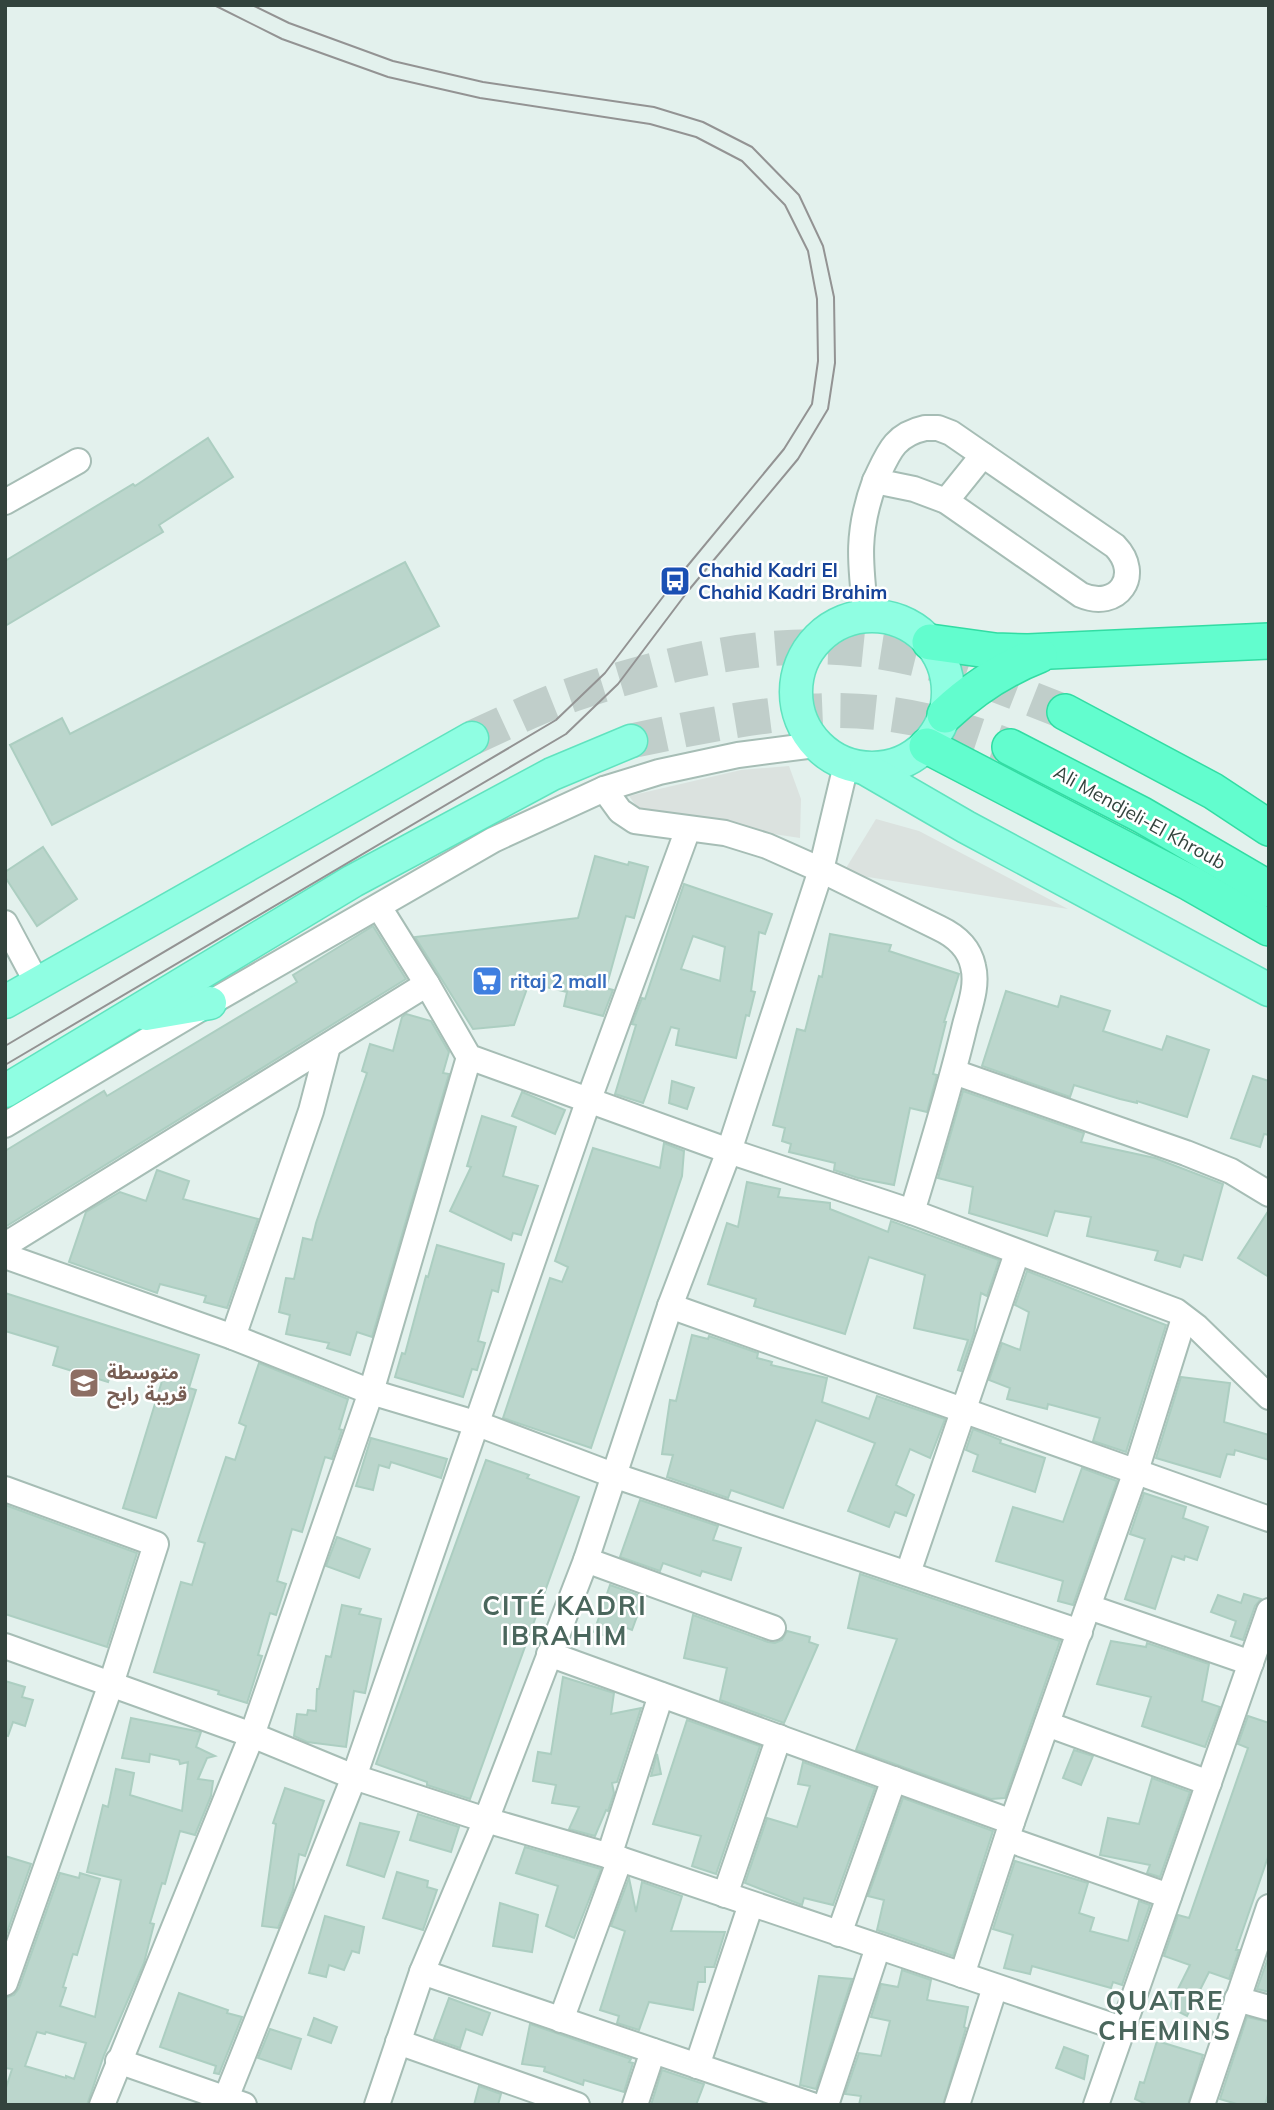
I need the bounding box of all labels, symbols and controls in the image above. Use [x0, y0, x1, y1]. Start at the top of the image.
place label: Chahid Kadri El Chahid Kadri Brahim [698, 558, 887, 604]
bus stop icon: Chahid Kadri El Chahid Kadri Brahim [658, 564, 692, 598]
street label: Ali Mendjeli-El Khroub [1050, 760, 1230, 874]
supermarket icon: ritaj 2 mall [470, 964, 504, 998]
place label: ritaj 2 mall [510, 969, 607, 993]
place label: متوسطة قريبة رابح [107, 1360, 187, 1409]
school or university icon: متوسطة قريبة رابح [67, 1366, 101, 1400]
district label: CITÉ KADRI IBRAHIM [482, 1589, 648, 1652]
district label: QUATRE CHEMINS [1098, 1984, 1232, 2047]

